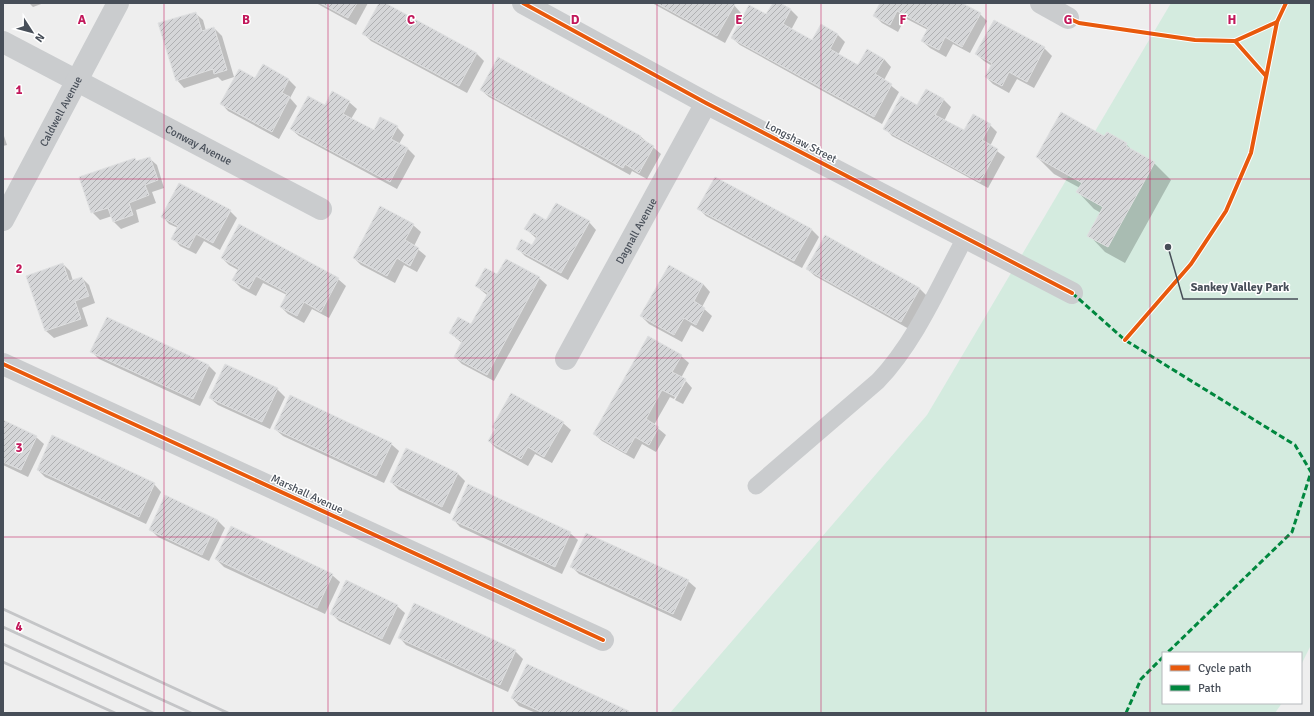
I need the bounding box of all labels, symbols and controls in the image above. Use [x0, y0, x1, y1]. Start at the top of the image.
north arrow [12, 12, 52, 52]
text: A [78, 12, 87, 28]
text: B [242, 12, 250, 28]
text: C [407, 12, 415, 28]
text: D [571, 12, 580, 28]
text: E [735, 12, 743, 28]
text: F [900, 12, 907, 28]
text: G [1064, 12, 1072, 28]
text: H [1228, 12, 1236, 28]
text: N [32, 31, 47, 45]
street label: Caldwell Avenue [37, 74, 85, 149]
text: 1 [15, 82, 23, 98]
street label: Longshaw Street [763, 118, 839, 166]
street label: Conway Avenue [163, 122, 234, 168]
street label: Dagnall Avenue [613, 196, 659, 266]
text: 2 [15, 261, 23, 277]
callout: Sankey Valley Park [1183, 275, 1298, 299]
text: Sankey Valley Park [1191, 280, 1290, 295]
text: 3 [15, 440, 23, 456]
street label: Marshall Avenue [269, 472, 345, 516]
text: 4 [15, 619, 23, 635]
legend [1162, 652, 1302, 704]
text: Cycle path [1198, 661, 1251, 676]
text: Path [1198, 681, 1221, 696]

